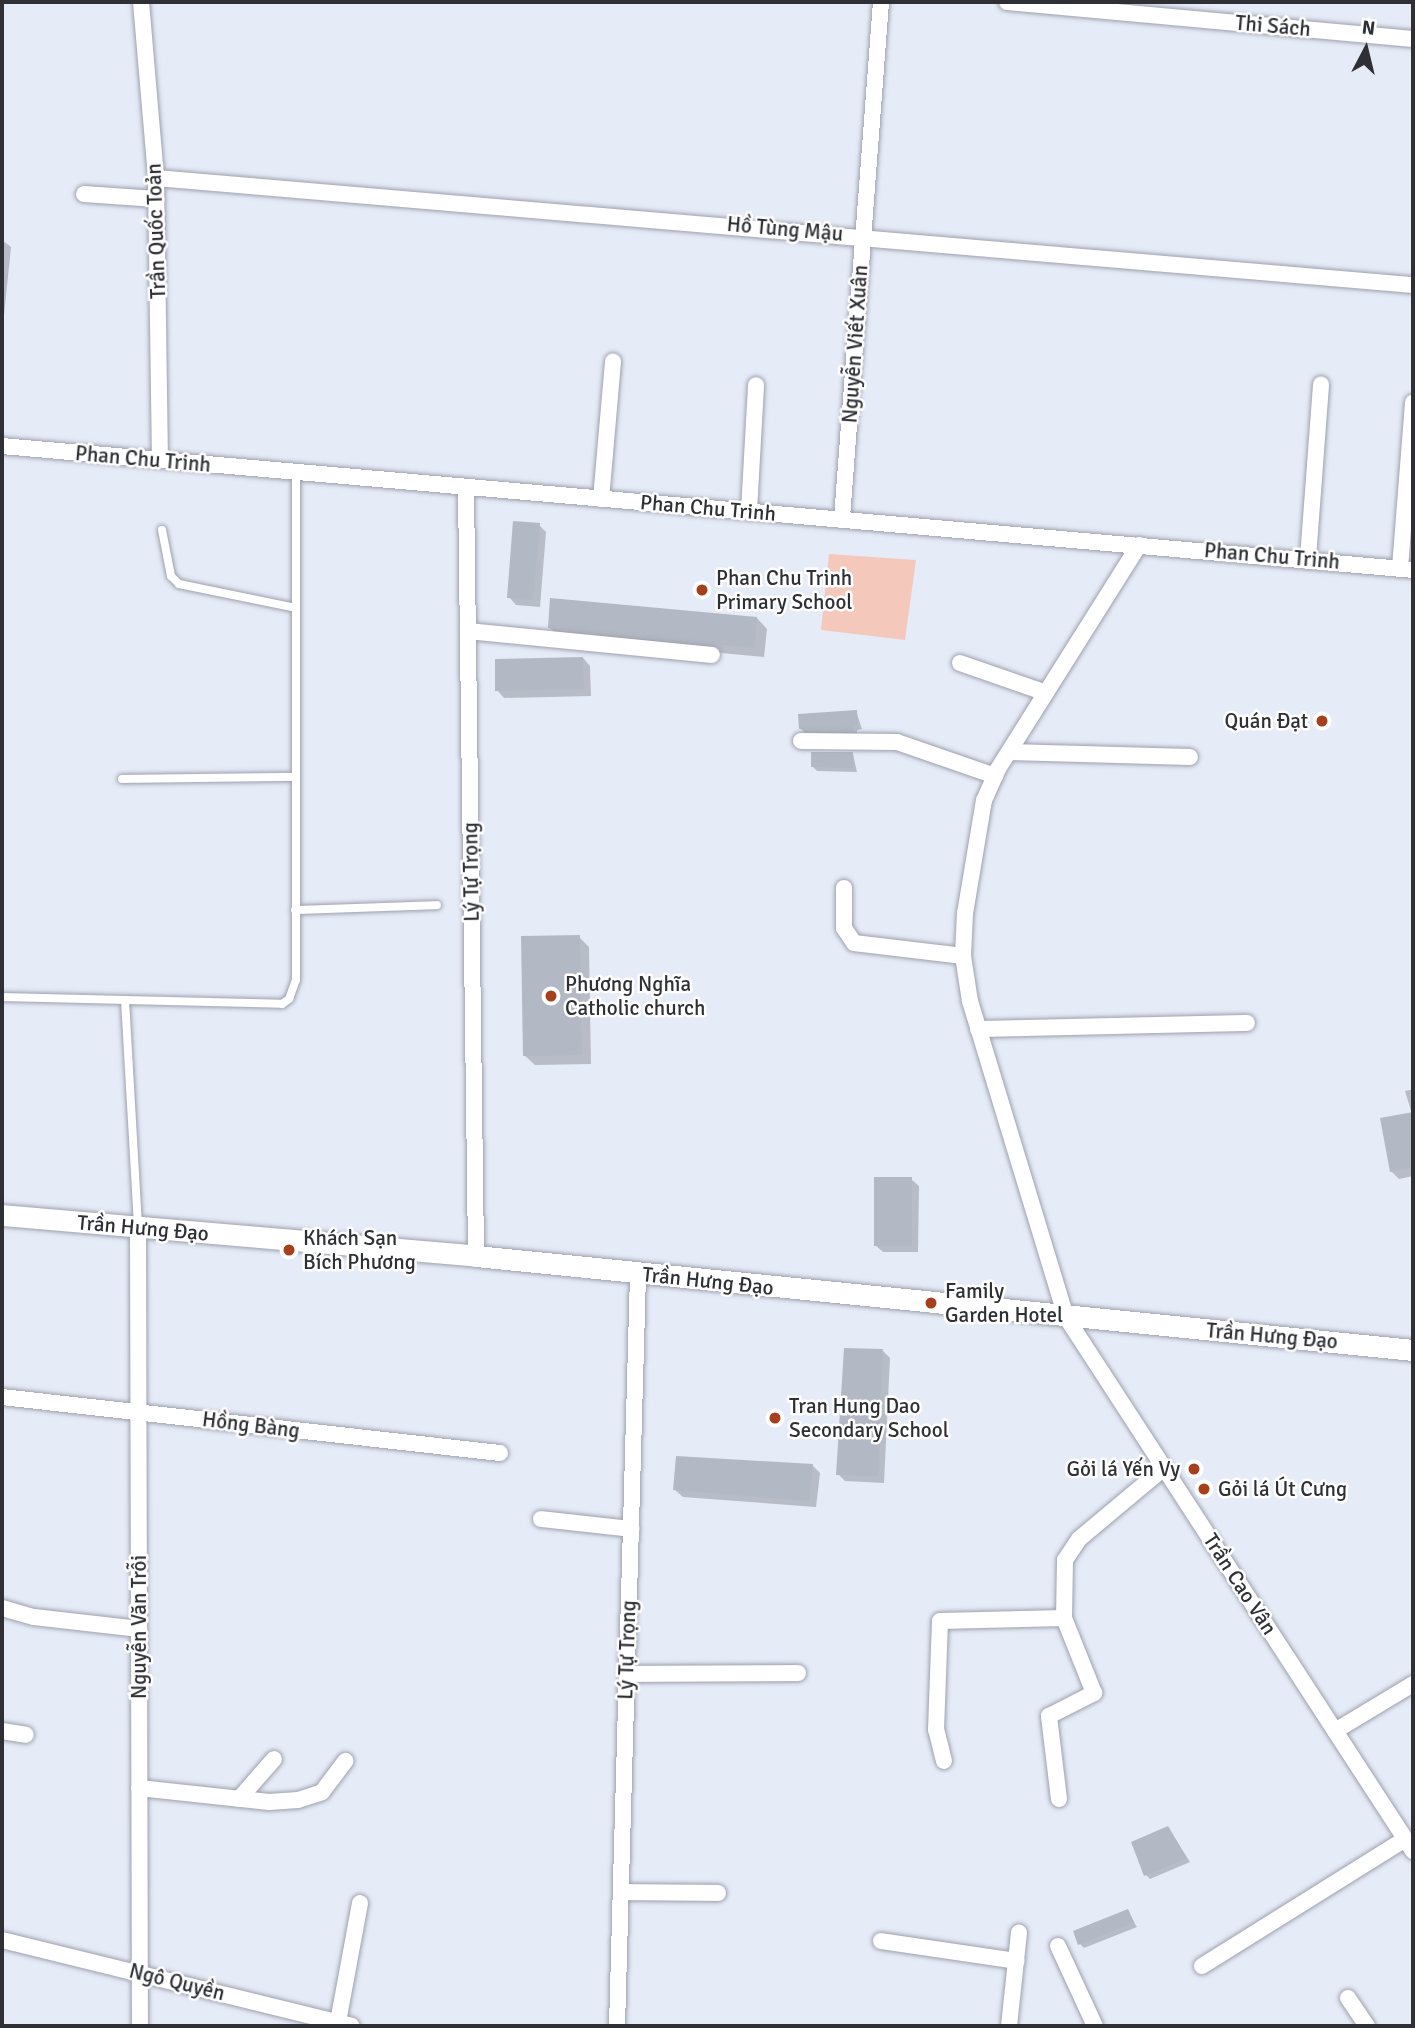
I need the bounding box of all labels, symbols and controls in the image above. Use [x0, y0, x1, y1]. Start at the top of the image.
street label: Thi Sách [1234, 10, 1312, 42]
north arrow [1331, 14, 1401, 84]
text: N [1361, 15, 1377, 41]
street label: Trần Quốc Toản [141, 163, 171, 299]
street label: Hồ Tùng Mậu [726, 211, 844, 247]
street label: Nguyễn Viết Xuân [837, 264, 873, 424]
street label: Phan Chu Trinh [74, 441, 212, 477]
street label: Phan Chu Trinh [639, 490, 777, 526]
street label: Phan Chu Trinh [1203, 538, 1341, 574]
place label: Phan Chu Trinh Primary School [716, 565, 852, 615]
marker: Phan Chu Trinh Primary School [694, 582, 710, 598]
place label: Quán Đạt [1225, 708, 1308, 734]
marker: Quán Đạt [1314, 713, 1330, 729]
street label: Lý Tự Trọng [458, 822, 484, 922]
place label: Phương Nghĩa Catholic church [565, 971, 705, 1021]
marker: Phương Nghĩa Catholic church [543, 988, 559, 1004]
street label: Trần Hưng Đạo [76, 1210, 210, 1246]
place label: Khách Sạn Bích Phương [303, 1225, 416, 1275]
marker: Khách Sạn Bích Phương [281, 1242, 297, 1258]
street label: Trần Hưng Đạo [641, 1262, 775, 1300]
place label: Family Garden Hotel [945, 1278, 1063, 1328]
marker: Family Garden Hotel [923, 1295, 939, 1311]
street label: Trần Hưng Đạo [1205, 1318, 1339, 1354]
place label: Tran Hung Dao Secondary School [789, 1393, 949, 1443]
street label: Hồng Bàng [201, 1407, 301, 1443]
marker: Tran Hung Dao Secondary School [767, 1410, 783, 1426]
place label: Gỏi lá Yến Vy [1066, 1456, 1180, 1482]
marker: Gỏi lá Yến Vy [1186, 1461, 1202, 1477]
place label: Gỏi lá Út Cưng [1218, 1476, 1347, 1502]
marker: Gỏi lá Út Cưng [1196, 1481, 1212, 1497]
street label: Trần Cao Vân [1198, 1529, 1282, 1639]
street label: Nguyễn Văn Trỗi [126, 1555, 152, 1699]
street label: Lý Tự Trọng [613, 1600, 641, 1700]
street label: Ngô Quyền [127, 1958, 227, 2006]

